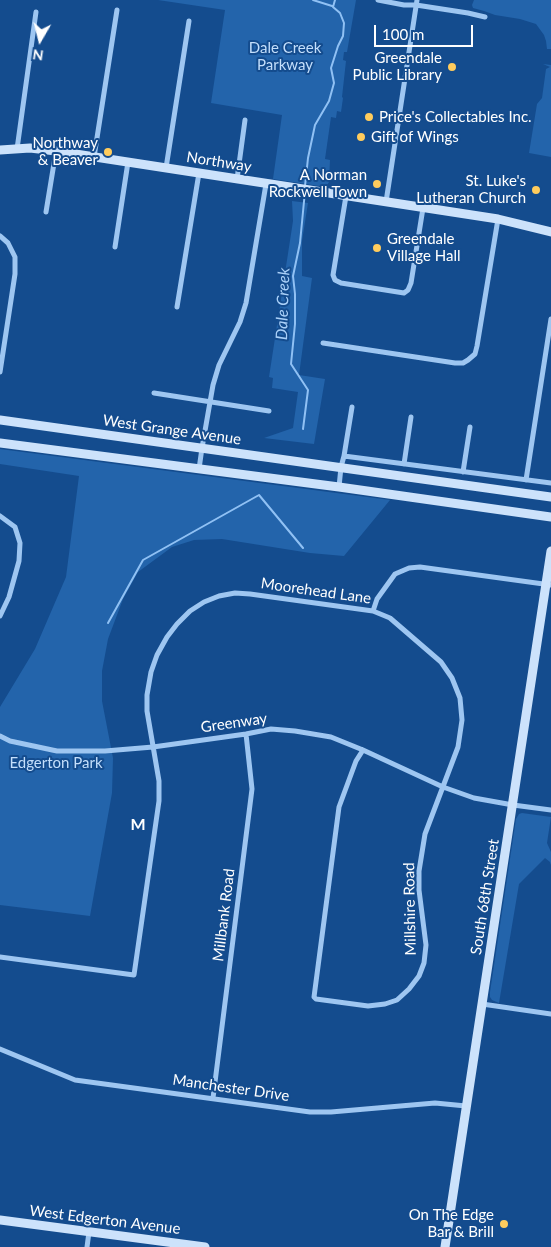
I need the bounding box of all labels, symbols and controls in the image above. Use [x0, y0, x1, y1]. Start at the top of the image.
north arrow [15, 15, 65, 65]
scale bar [376, 15, 475, 47]
text: 100 m [382, 25, 424, 43]
park label: Dale Creek Parkway [249, 39, 321, 74]
text: N [31, 46, 44, 65]
place label: Greendale Public Library [352, 49, 442, 84]
marker: Greendale Public Library [446, 61, 458, 73]
place label: Price's Collectables Inc. [379, 108, 532, 126]
marker: Price's Collectables Inc. [363, 111, 375, 123]
place label: Gift of Wings [371, 128, 459, 146]
marker: Gift of Wings [355, 131, 367, 143]
place label: Northway & Beaver [32, 134, 98, 169]
marker: Northway & Beaver [102, 146, 114, 158]
street label: Northway [185, 148, 253, 176]
place label: A Norman Rockwell Town [269, 166, 367, 201]
place label: St. Luke's Lutheran Church [416, 172, 526, 207]
marker: A Norman Rockwell Town [371, 178, 383, 190]
marker: St. Luke's Lutheran Church [530, 184, 542, 196]
place label: Greendale Village Hall [387, 230, 460, 265]
marker: Greendale Village Hall [371, 242, 383, 254]
water label: Dale Creek [272, 268, 294, 340]
street label: West Grange Avenue [102, 411, 242, 449]
street label: Moorehead Lane [260, 574, 372, 608]
street label: Greenway [200, 709, 268, 737]
park label: Edgerton Park [9, 754, 103, 772]
district label: M [130, 815, 146, 835]
street label: South 68th Street [467, 838, 503, 956]
street label: Millshire Road [400, 862, 420, 956]
street label: Millbank Road [209, 868, 239, 962]
street label: Manchester Drive [171, 1071, 291, 1105]
street label: West Edgerton Avenue [29, 1202, 181, 1238]
place label: On The Edge Bar & Brill [409, 1206, 494, 1241]
marker: On The Edge Bar & Brill [498, 1218, 510, 1230]

